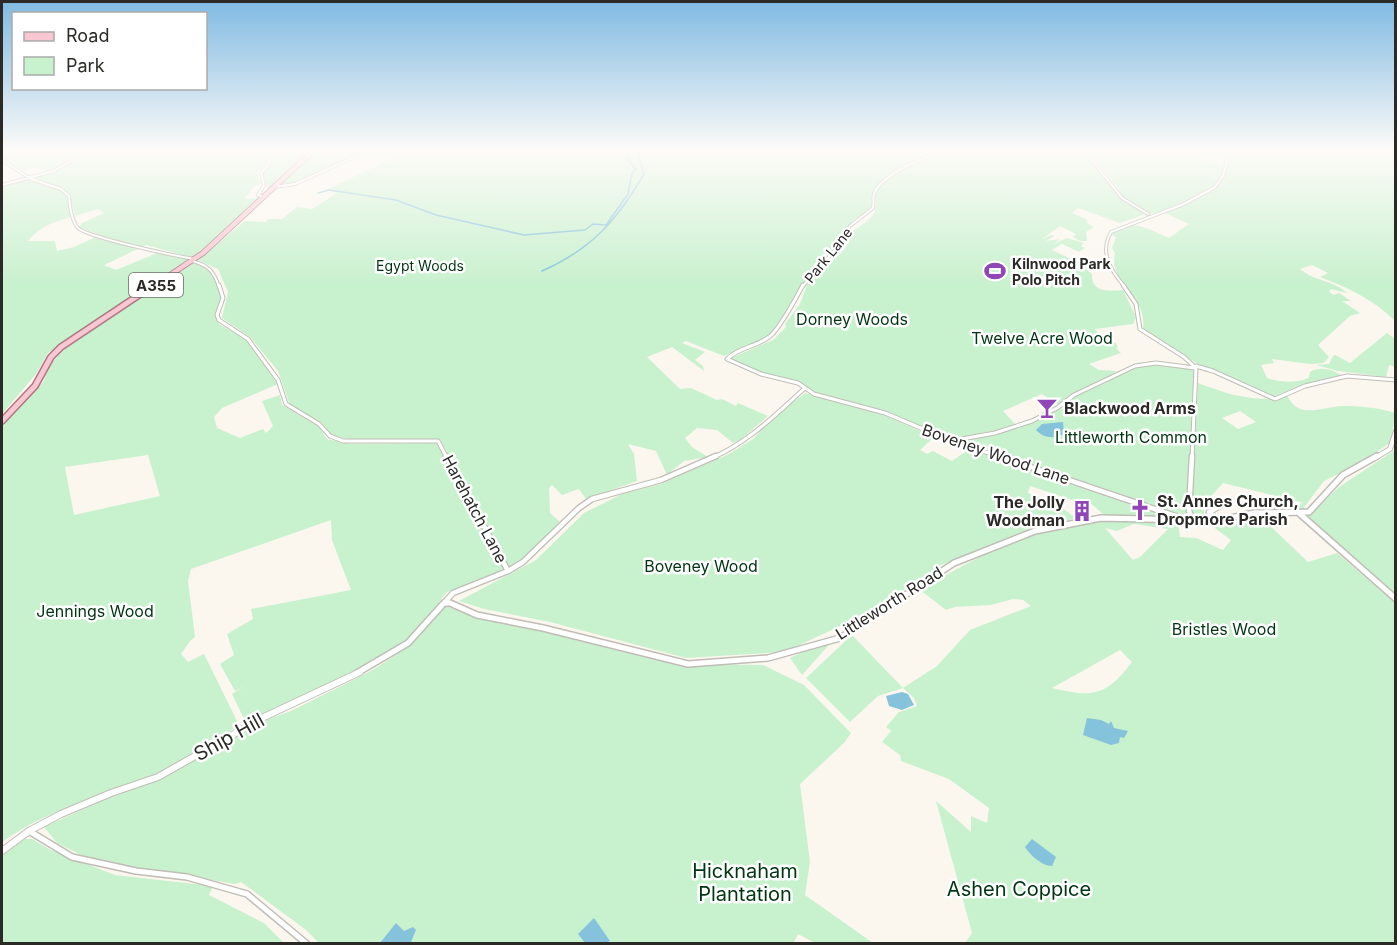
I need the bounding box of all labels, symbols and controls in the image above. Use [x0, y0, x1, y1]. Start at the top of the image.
legend [12, 12, 207, 90]
text: Road [66, 25, 109, 46]
text: Park [66, 55, 105, 76]
street label: Park Lane [801, 224, 855, 286]
place label: Kilnwood Park Polo Pitch [1012, 255, 1111, 288]
park label: Egypt Woods [376, 257, 464, 274]
sports icon: Kilnwood Park Polo Pitch [983, 259, 1007, 283]
road number: A355 [129, 273, 183, 297]
park label: Dorney Woods [796, 309, 908, 329]
park label: Twelve Acre Wood [971, 328, 1113, 348]
bar icon: Blackwood Arms [1035, 396, 1059, 420]
place label: Blackwood Arms [1064, 398, 1196, 418]
street label: Boveney Wood Lane [919, 419, 1073, 489]
park label: Littleworth Common [1055, 427, 1207, 447]
street label: Harehatch Lane [438, 452, 512, 566]
place label: St. Annes Church, Dropmore Parish [1157, 491, 1299, 529]
place label: The Jolly Woodman [986, 492, 1065, 530]
church icon: St. Annes Church, Dropmore Parish [1128, 498, 1152, 522]
building icon: The Jolly Woodman [1070, 499, 1094, 523]
park label: Boveney Wood [644, 556, 758, 576]
street label: Littleworth Road [832, 562, 946, 644]
park label: Jennings Wood [36, 601, 154, 621]
park label: Bristles Wood [1172, 619, 1276, 639]
street label: Ship Hill [190, 708, 268, 766]
park label: Hicknaham Plantation [692, 859, 798, 906]
park label: Ashen Coppice [947, 877, 1091, 901]

